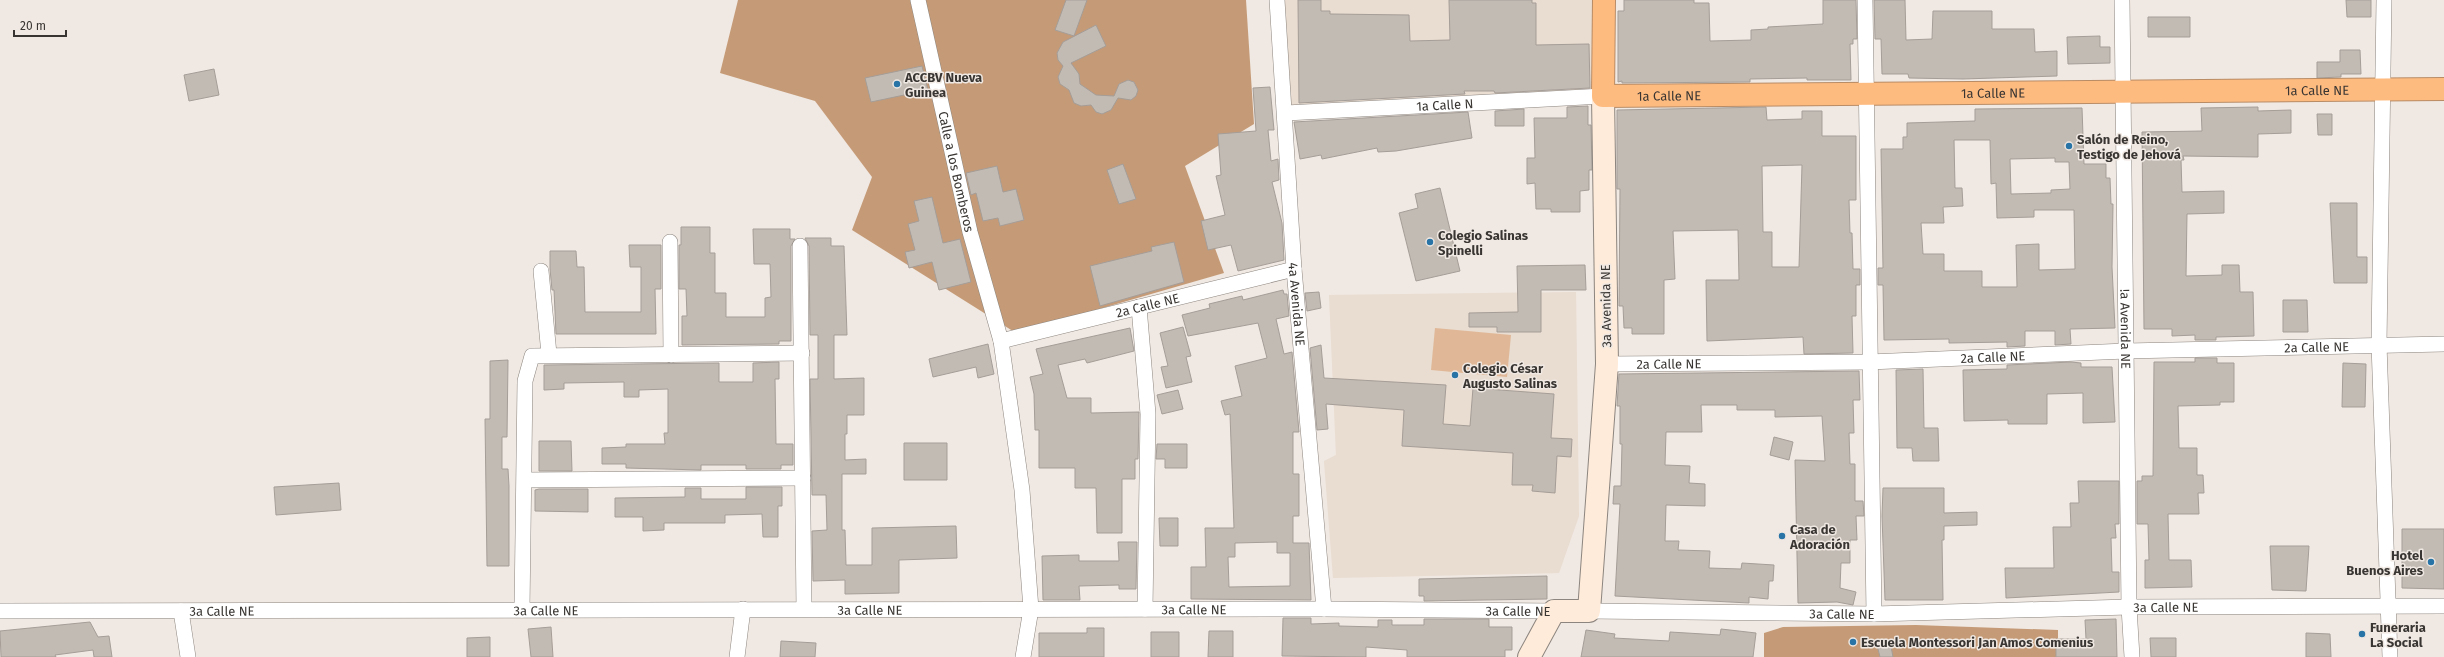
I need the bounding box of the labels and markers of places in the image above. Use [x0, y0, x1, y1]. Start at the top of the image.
place label: ACCBV Nueva Guinea [904, 70, 982, 100]
marker: ACCBV Nueva Guinea [892, 79, 902, 89]
place label: Salón de Reino, Testigo de Jehová [2077, 132, 2181, 162]
marker: Salón de Reino, Testigo de Jehová [2064, 141, 2074, 151]
place label: Colegio Salinas Spinelli [1438, 228, 1529, 258]
marker: Colegio Salinas Spinelli [1425, 237, 1435, 247]
place label: Colegio César Augusto Salinas [1462, 361, 1558, 391]
marker: Colegio César Augusto Salinas [1450, 370, 1460, 380]
place label: Casa de Adoración [1789, 522, 1850, 552]
marker: Casa de Adoración [1777, 531, 1787, 541]
place label: Hotel Buenos Aires [2346, 548, 2424, 578]
marker: Hotel Buenos Aires [2426, 557, 2436, 567]
place label: Funeraria La Social [2370, 620, 2426, 650]
marker: Funeraria La Social [2357, 629, 2367, 639]
place label: Escuela Montessori Jan Amos Comenius [1861, 635, 2094, 650]
marker: Escuela Montessori Jan Amos Comenius [1848, 637, 1858, 647]

